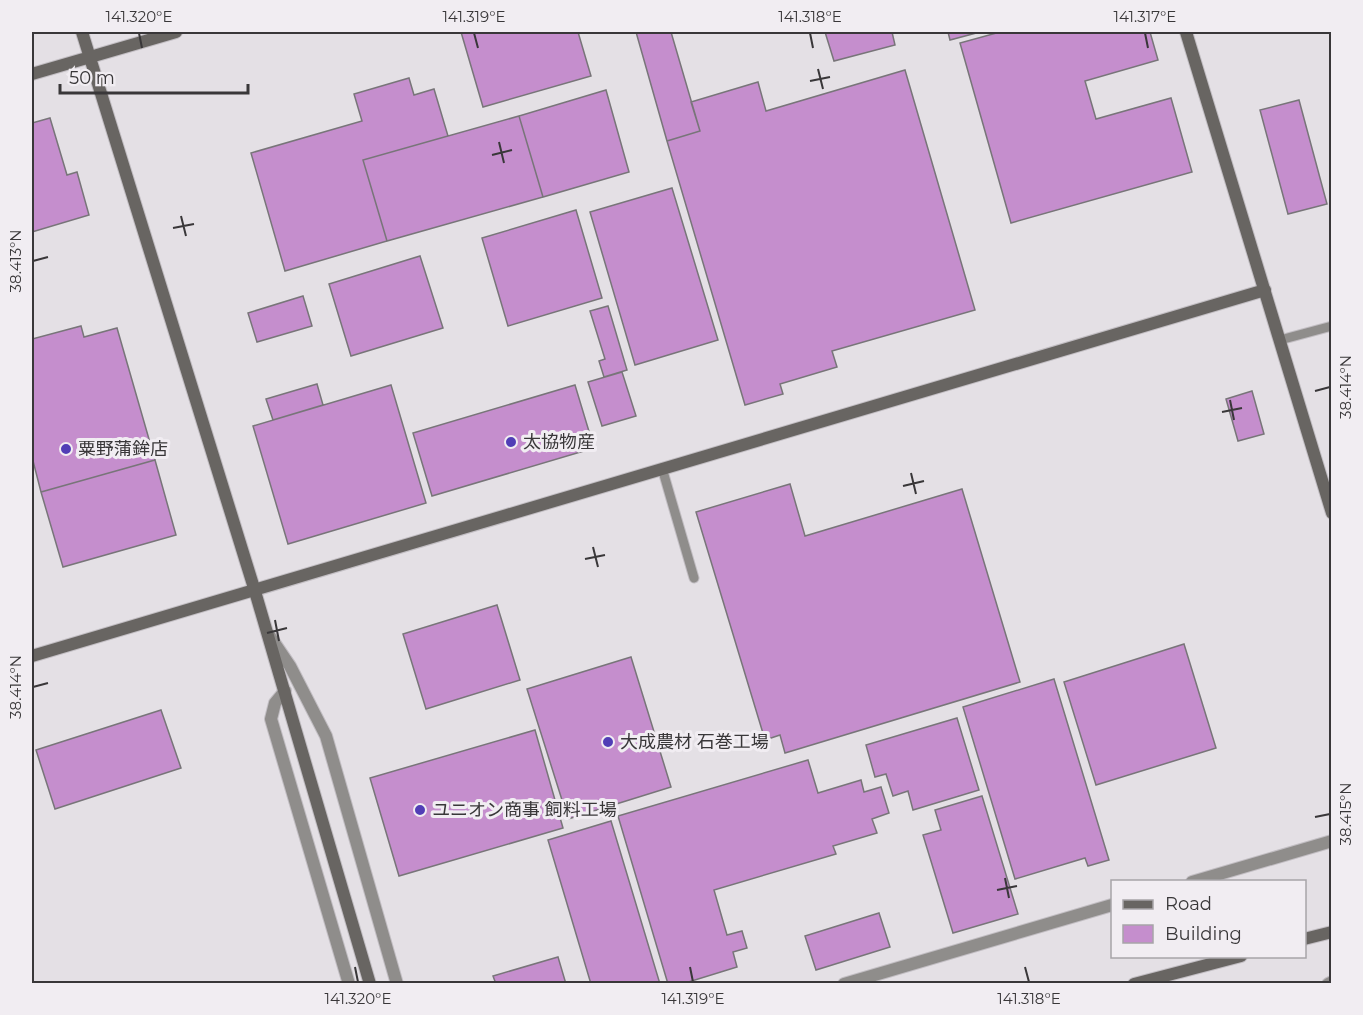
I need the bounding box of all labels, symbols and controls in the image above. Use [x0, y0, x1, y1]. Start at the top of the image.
text: 141.320°E [106, 7, 172, 26]
text: 141.319°E [442, 7, 506, 26]
text: 141.318°E [778, 7, 842, 26]
text: 141.317°E [1114, 7, 1176, 26]
scale bar [60, 57, 248, 95]
text: 50 m [69, 67, 115, 89]
text: 38.413°N [6, 230, 25, 292]
text: 38.414°N [1336, 355, 1355, 419]
place label: 太協物産 [523, 431, 595, 453]
marker: 太協物産 [504, 435, 518, 449]
place label: 粟野蒲鉾店 [78, 438, 168, 460]
marker: 粟野蒲鉾店 [59, 442, 73, 456]
text: 38.414°N [6, 655, 25, 719]
place label: 大成農材 石巻工場 [620, 731, 769, 753]
marker: 大成農材 石巻工場 [601, 735, 615, 749]
text: 38.415°N [1336, 783, 1355, 845]
place label: ユニオン商事 飼料工場 [432, 799, 617, 821]
marker: ユニオン商事 飼料工場 [413, 803, 427, 817]
legend [1111, 880, 1306, 958]
text: Road [1165, 893, 1212, 915]
text: Building [1165, 923, 1242, 945]
text: 141.320°E [325, 989, 391, 1008]
text: 141.319°E [661, 989, 725, 1008]
text: 141.318°E [997, 989, 1061, 1008]

